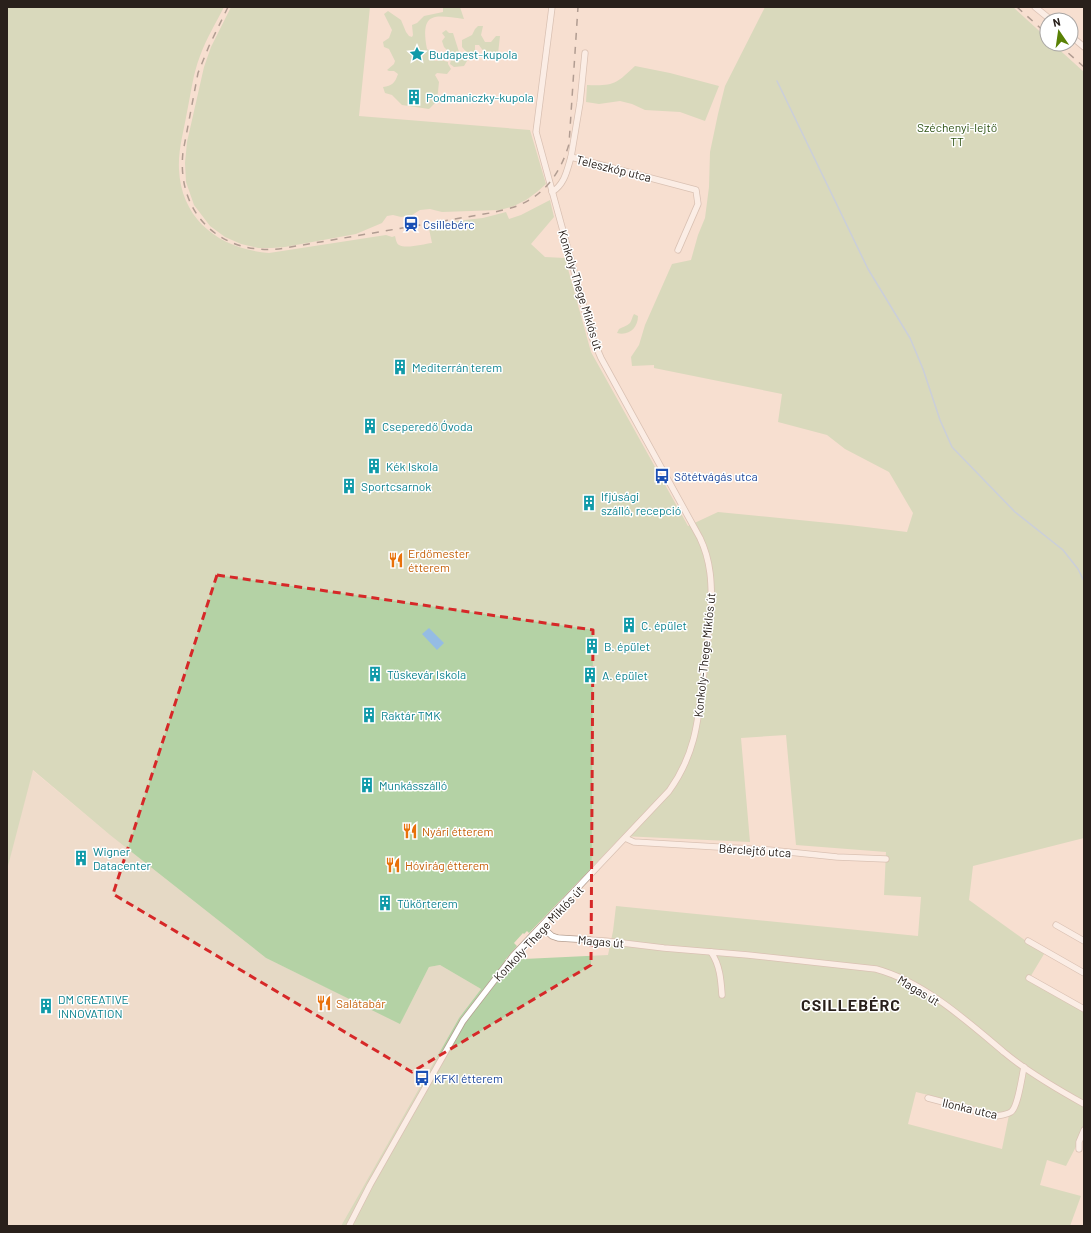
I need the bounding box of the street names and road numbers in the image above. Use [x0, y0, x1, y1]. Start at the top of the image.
street label: Teleszkóp utca [575, 152, 653, 184]
street label: Konkoly-Thege Miklós út [556, 228, 606, 352]
street label: Konkoly-Thege Miklós út [690, 592, 718, 718]
street label: Bérclejtő utca [718, 840, 792, 860]
street label: Konkoly-Thege Miklós út [490, 882, 586, 984]
street label: Magas út [577, 932, 625, 950]
street label: Magas út [896, 972, 942, 1008]
street label: Ilonka utca [941, 1095, 999, 1121]

